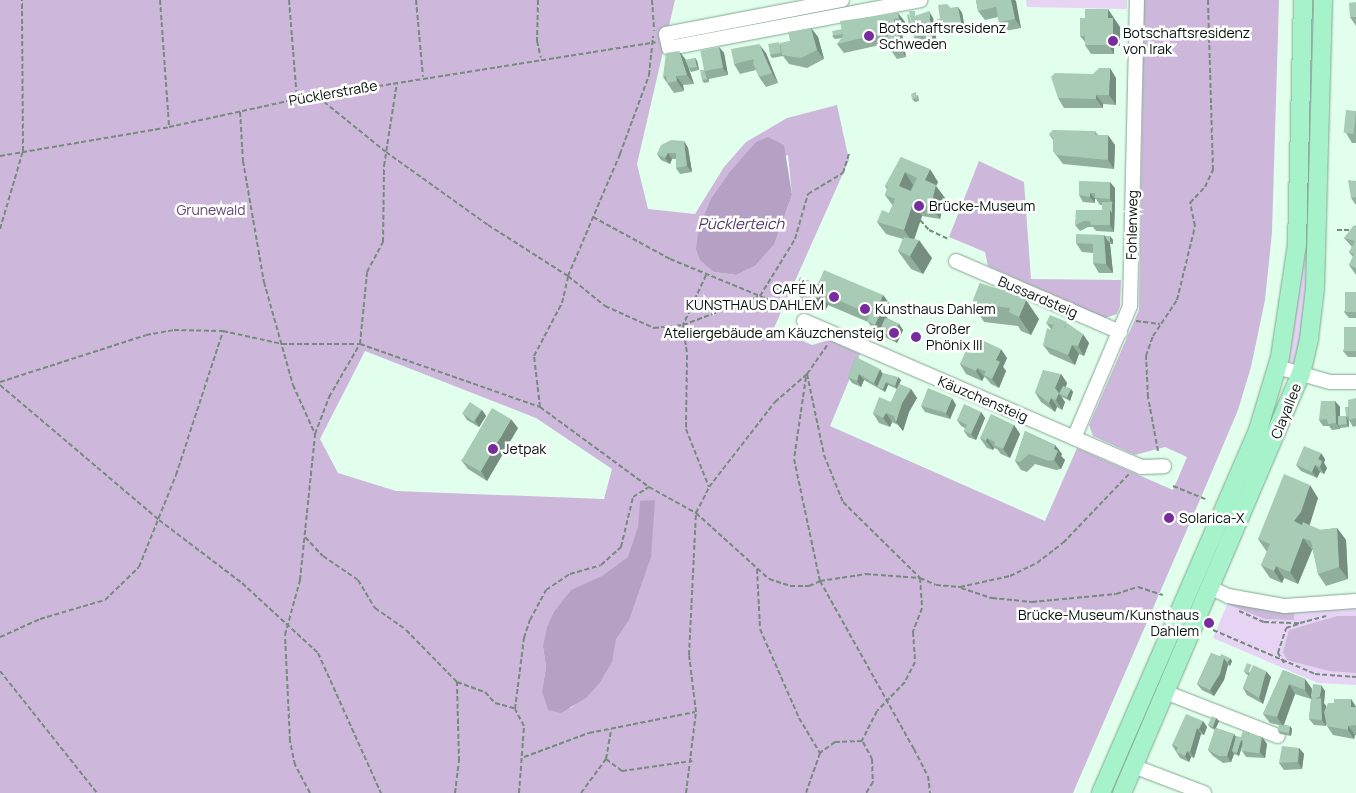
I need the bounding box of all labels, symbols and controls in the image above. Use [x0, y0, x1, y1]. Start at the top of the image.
place label: Botschaftsresidenz Schweden [879, 20, 1006, 52]
place label: Botschaftsresidenz von Irak [1123, 25, 1250, 58]
marker: Botschaftsresidenz Schweden [863, 30, 875, 42]
marker: Botschaftsresidenz von Irak [1107, 35, 1119, 47]
street label: Pücklerstraße [287, 77, 379, 109]
street label: Fohlenweg [1123, 190, 1141, 260]
place label: Brücke-Museum [929, 198, 1035, 214]
marker: Brücke-Museum [913, 200, 925, 212]
park label: Grunewald [176, 202, 246, 218]
water label: Pücklerteich [698, 215, 784, 233]
street label: Bussardsteig [996, 273, 1080, 321]
place label: CAFÉ IM KUNSTHAUS DAHLEM [686, 281, 824, 314]
marker: CAFÉ IM KUNSTHAUS DAHLEM [828, 291, 840, 303]
place label: Kunsthaus Dahlem [875, 301, 996, 317]
marker: Kunsthaus Dahlem [859, 303, 871, 315]
place label: Großer Phönix III [926, 321, 983, 354]
place label: Ateliergebäude am Käuzchensteig [664, 325, 884, 341]
marker: Ateliergebäude am Käuzchensteig [888, 327, 900, 339]
marker: Großer Phönix III [910, 331, 922, 343]
street label: Käuzchensteig [936, 373, 1030, 425]
street label: Clayallee [1267, 381, 1305, 441]
place label: Jetpak [503, 441, 546, 457]
marker: Jetpak [487, 443, 499, 455]
place label: Solarica-X [1179, 510, 1244, 526]
marker: Solarica-X [1163, 512, 1175, 524]
place label: Brücke-Museum/Kunsthaus Dahlem [1018, 607, 1199, 640]
marker: Brücke-Museum/Kunsthaus Dahlem [1203, 617, 1215, 629]

